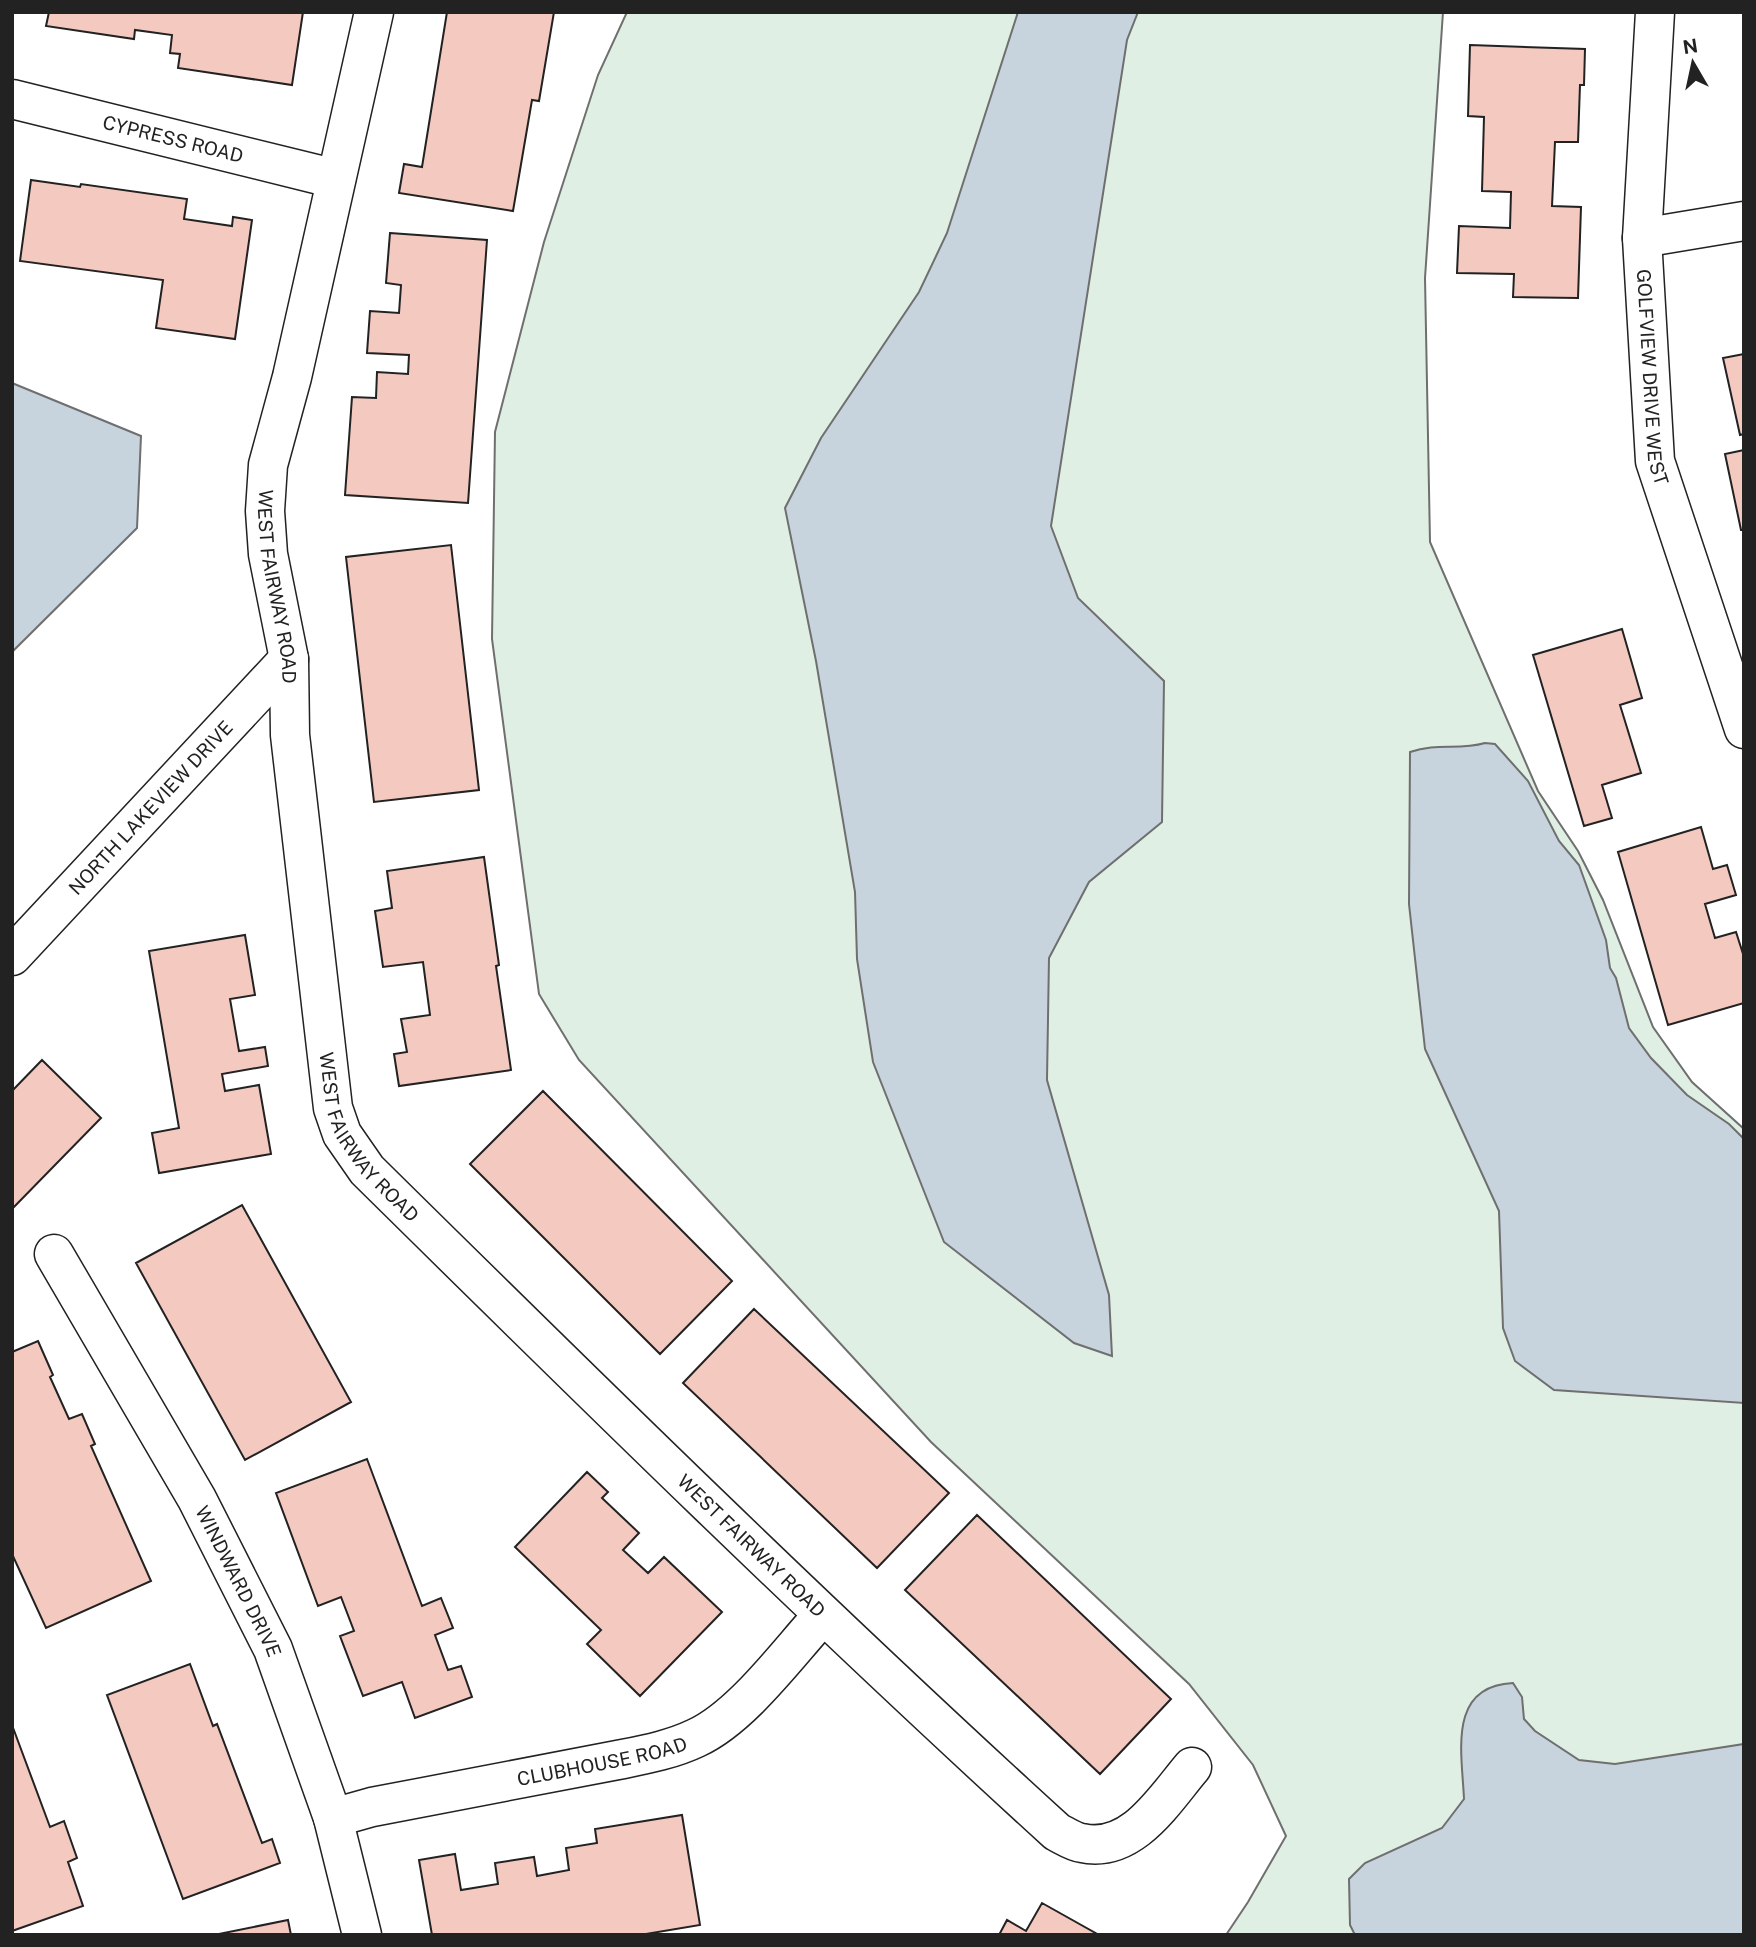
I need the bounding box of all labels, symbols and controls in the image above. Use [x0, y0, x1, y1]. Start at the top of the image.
north arrow [1658, 28, 1728, 98]
text: N [1681, 34, 1699, 58]
street label: CYPRESS ROAD [101, 111, 246, 167]
street label: GOLFVIEW DRIVE WEST [1633, 268, 1673, 488]
street label: WEST FAIRWAY ROAD [254, 489, 300, 684]
street label: NORTH LAKEVIEW DRIVE [64, 716, 237, 899]
street label: WEST FAIRWAY ROAD [316, 1051, 424, 1226]
street label: WEST FAIRWAY ROAD [673, 1470, 830, 1621]
street label: WINDWARD DRIVE [191, 1502, 286, 1660]
street label: CLUBHOUSE ROAD [515, 1732, 690, 1790]

